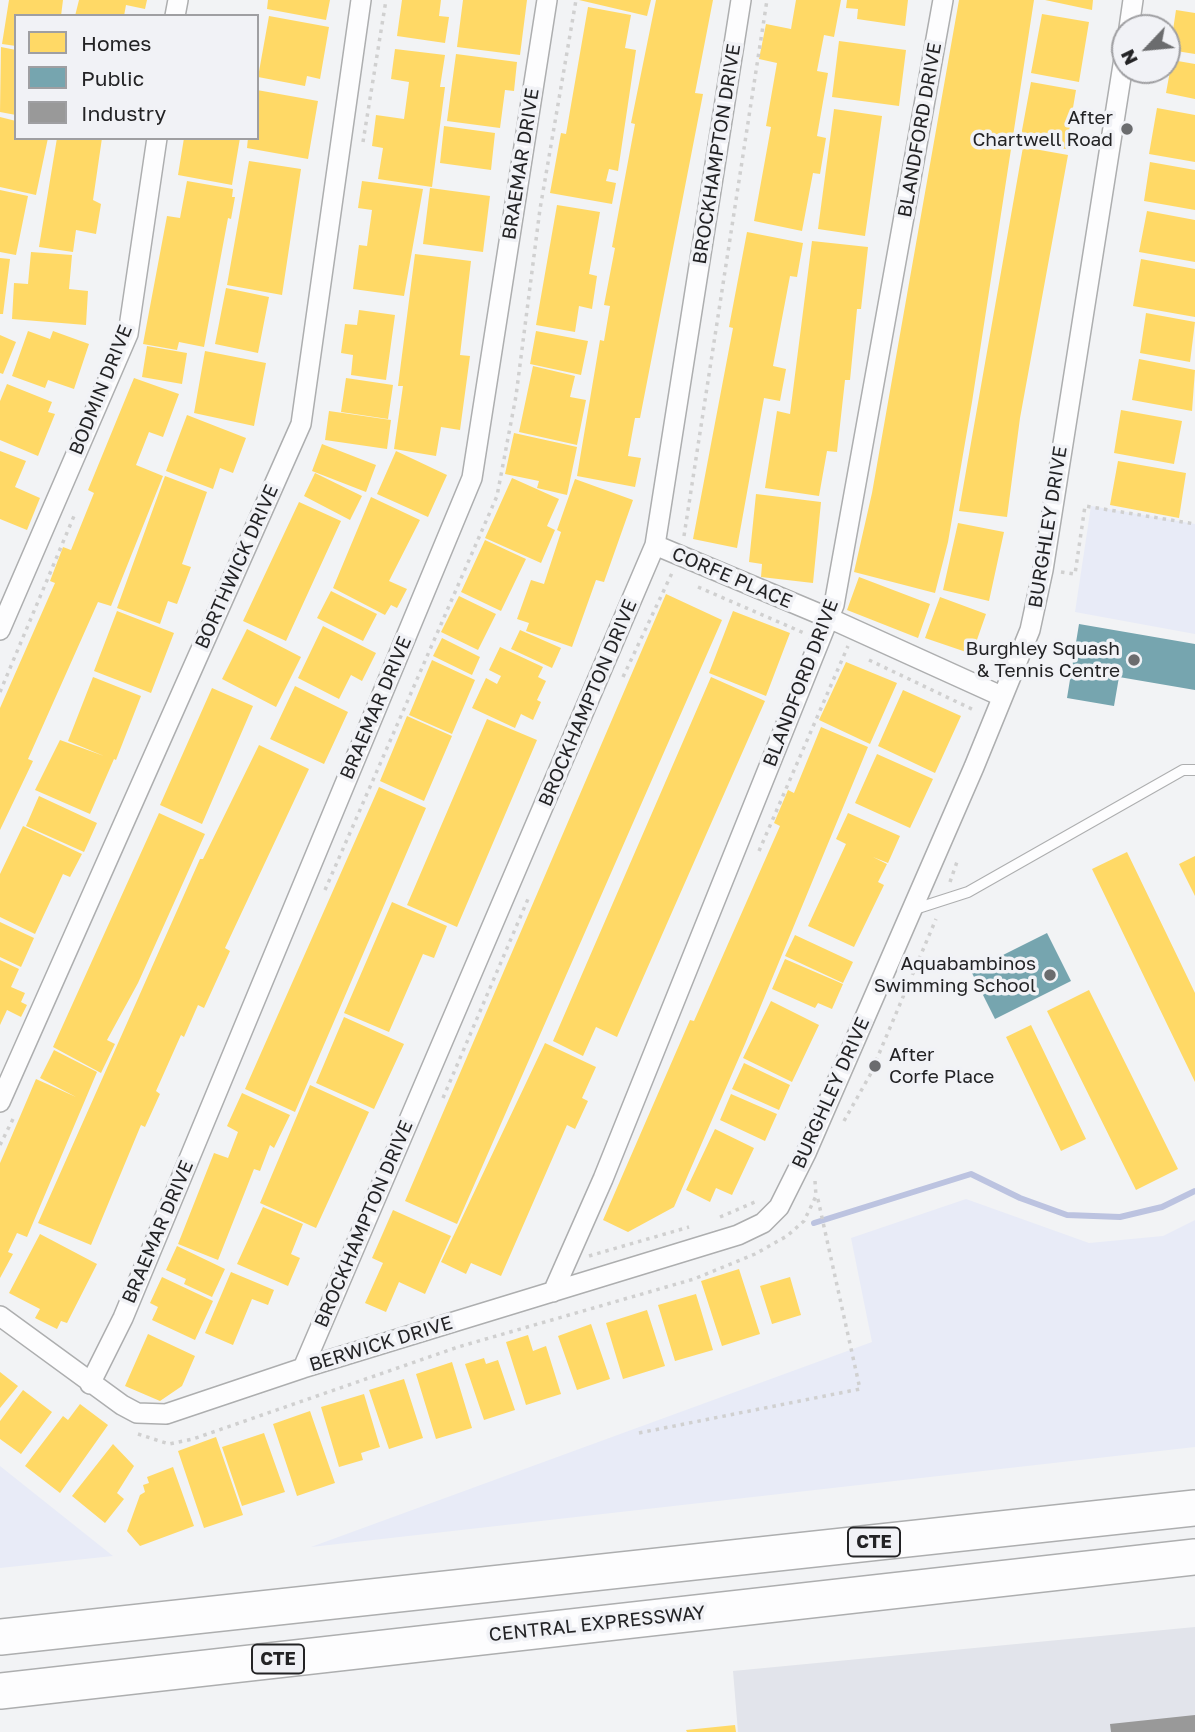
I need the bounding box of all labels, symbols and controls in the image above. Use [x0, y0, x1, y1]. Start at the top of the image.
legend [14, 14, 259, 140]
north arrow [1111, 14, 1181, 84]
text: Homes [81, 30, 151, 56]
street label: BLANDFORD DRIVE [893, 41, 947, 219]
street label: BROCKHAMPTON DRIVE [688, 42, 746, 266]
text: N [1115, 46, 1142, 69]
text: Public [81, 65, 144, 91]
street label: BRAEMAR DRIVE [498, 87, 544, 241]
text: Industry [81, 100, 166, 126]
place label: After Chartwell Road [972, 107, 1113, 151]
marker: After Chartwell Road [1119, 121, 1135, 137]
street label: BODMIN DRIVE [65, 322, 137, 458]
street label: BURGHLEY DRIVE [1024, 445, 1072, 609]
street label: BORTHWICK DRIVE [191, 481, 283, 653]
street label: CORFE PLACE [669, 542, 795, 614]
street label: BROCKHAMPTON DRIVE [534, 596, 642, 810]
street label: BLANDFORD DRIVE [759, 596, 843, 770]
street label: BRAEMAR DRIVE [336, 633, 416, 783]
place label: Burghley Squash & Tennis Centre [965, 638, 1120, 682]
marker: Burghley Squash & Tennis Centre [1126, 652, 1142, 668]
place label: Aquabambinos Swimming School [874, 953, 1036, 997]
marker: Aquabambinos Swimming School [1042, 967, 1058, 983]
street label: BURGHLEY DRIVE [787, 1014, 875, 1172]
place label: After Corfe Place [889, 1044, 994, 1088]
marker: After Corfe Place [867, 1058, 883, 1074]
street label: BROCKHAMPTON DRIVE [310, 1117, 418, 1331]
street label: BRAEMAR DRIVE [118, 1157, 198, 1307]
street label: BERWICK DRIVE [307, 1311, 455, 1377]
road number: CTE [848, 1527, 900, 1556]
street label: CENTRAL EXPRESSWAY [488, 1601, 706, 1647]
road number: CTE [252, 1644, 304, 1674]

